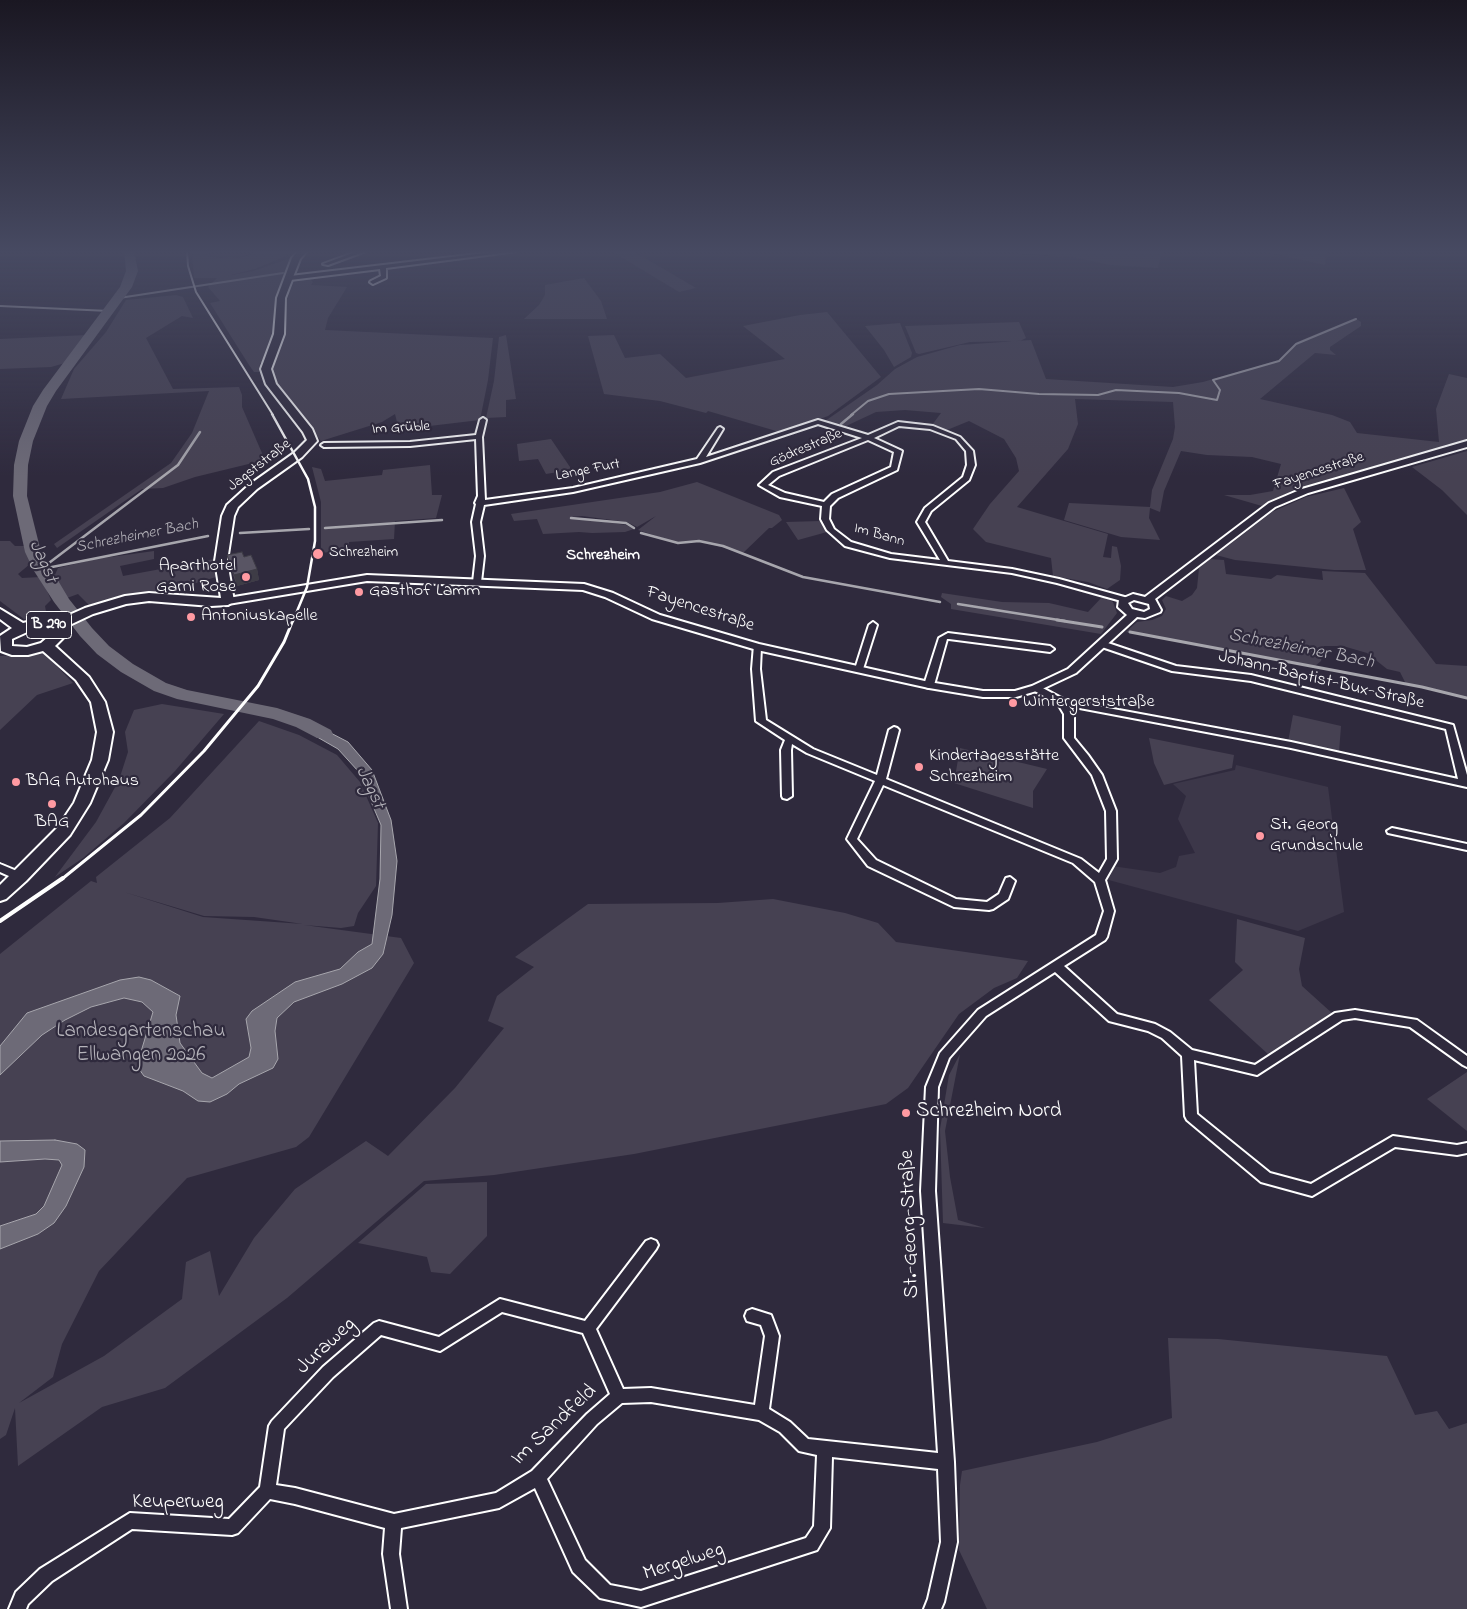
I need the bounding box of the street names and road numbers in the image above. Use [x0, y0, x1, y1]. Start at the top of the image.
street label: Im Grüble [371, 418, 431, 440]
street label: Gödrestraße [767, 426, 845, 472]
street label: Jagststraße [225, 436, 295, 496]
street label: Fayencestraße [1272, 449, 1366, 495]
street label: Lange Furt [554, 456, 622, 486]
street label: Im Bann [852, 520, 906, 552]
street label: Fayencestraße [643, 582, 757, 638]
road number: B 290 [27, 612, 72, 638]
street label: Johann-Baptist-Bux-Straße [1216, 647, 1426, 715]
street label: St.-Georg-Straße [896, 1149, 926, 1299]
street label: Juraweg [292, 1313, 362, 1381]
street label: Im Sandfeld [507, 1380, 603, 1472]
street label: Keuperweg [132, 1491, 224, 1517]
street label: Mergelweg [640, 1538, 728, 1588]

